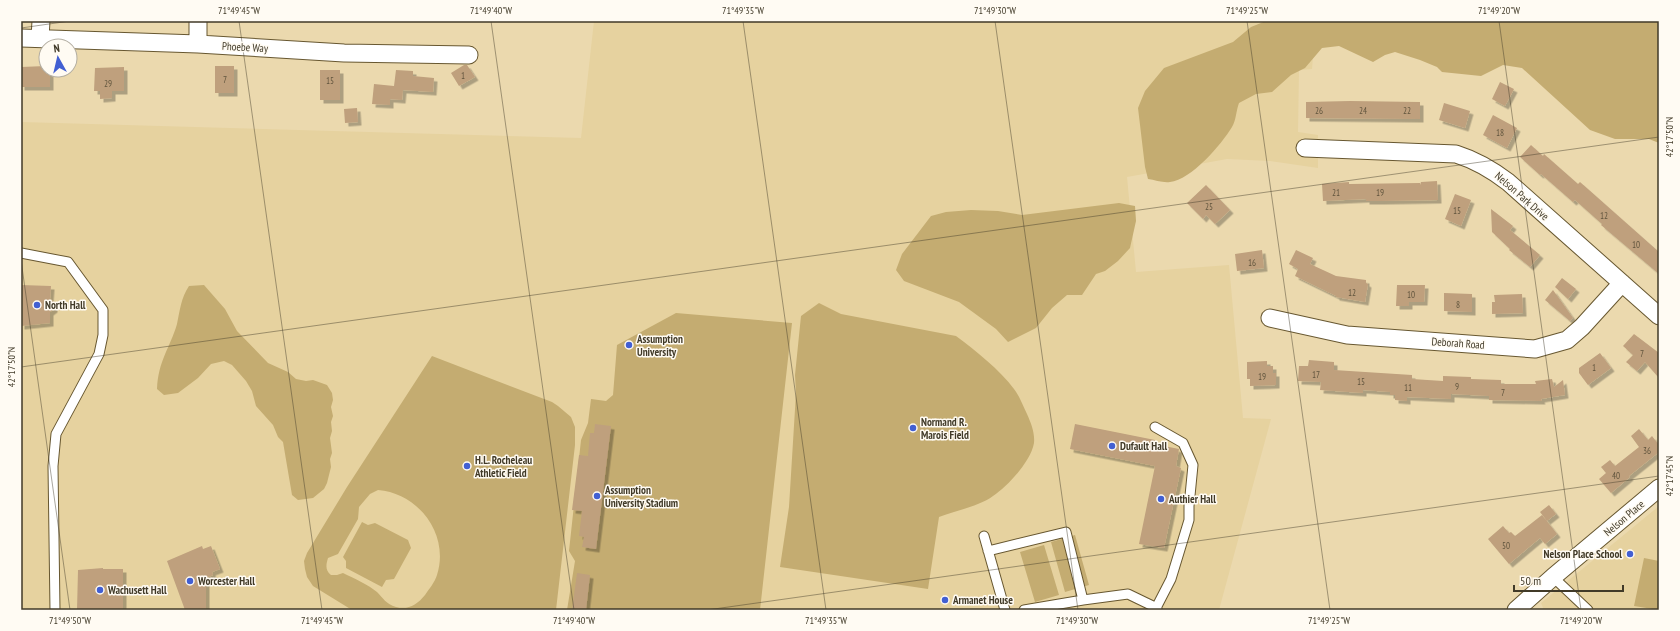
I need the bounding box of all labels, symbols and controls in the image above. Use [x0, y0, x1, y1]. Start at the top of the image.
text: 71°49'45"W [218, 4, 260, 17]
text: 71°49'40"W [470, 4, 512, 17]
text: 71°49'35"W [722, 4, 764, 17]
text: 71°49'30"W [974, 4, 1016, 17]
text: 71°49'25"W [1226, 4, 1268, 17]
text: 71°49'20"W [1478, 4, 1520, 17]
north arrow [38, 38, 78, 78]
street label: Phoebe Way [222, 39, 269, 55]
text: N [53, 41, 61, 55]
house number: 1 [461, 70, 465, 81]
house number: 7 [223, 74, 227, 85]
house number: 15 [326, 75, 334, 86]
house number: 29 [104, 78, 112, 89]
house number: 26 [1315, 105, 1323, 116]
house number: 24 [1359, 105, 1367, 116]
house number: 22 [1403, 105, 1411, 116]
text: 42°17'50"N [1663, 117, 1676, 157]
house number: 18 [1496, 127, 1504, 138]
street label: Nelson Park Drive [1492, 169, 1552, 224]
house number: 21 [1332, 187, 1340, 198]
house number: 19 [1376, 187, 1384, 198]
house number: 25 [1205, 201, 1213, 212]
house number: 15 [1453, 205, 1461, 216]
house number: 12 [1600, 210, 1608, 221]
house number: 10 [1632, 239, 1640, 250]
house number: 16 [1248, 257, 1256, 268]
house number: 12 [1348, 287, 1356, 298]
house number: 10 [1407, 289, 1415, 300]
place label: North Hall [45, 298, 86, 312]
house number: 8 [1456, 299, 1460, 310]
marker: North Hall [32, 300, 42, 310]
place label: Assumption University [636, 332, 683, 359]
street label: Deborah Road [1431, 334, 1485, 352]
marker: Assumption University [624, 340, 634, 350]
text: 42°17'50"N [5, 347, 18, 387]
house number: 7 [1640, 348, 1644, 359]
house number: 1 [1592, 362, 1596, 373]
house number: 17 [1312, 369, 1320, 380]
house number: 19 [1258, 371, 1266, 382]
house number: 15 [1357, 376, 1365, 387]
house number: 9 [1455, 381, 1459, 392]
house number: 11 [1404, 382, 1412, 393]
house number: 7 [1501, 387, 1505, 398]
place label: Normand R. Marois Field [921, 415, 969, 442]
marker: Normand R. Marois Field [908, 423, 918, 433]
place label: Dufault Hall [1120, 439, 1167, 453]
marker: Dufault Hall [1107, 441, 1117, 451]
house number: 36 [1643, 445, 1651, 456]
place label: H.L. Rocheleau Athletic Field [474, 453, 532, 480]
text: 42°17'45"N [1663, 456, 1676, 496]
marker: H.L. Rocheleau Athletic Field [462, 461, 472, 471]
house number: 40 [1612, 470, 1620, 481]
place label: Assumption University Stadium [604, 483, 678, 510]
marker: Assumption University Stadium [592, 491, 602, 501]
place label: Authier Hall [1168, 492, 1216, 506]
marker: Authier Hall [1156, 494, 1166, 504]
street label: Nelson Place [1601, 497, 1648, 539]
house number: 50 [1502, 540, 1510, 551]
place label: Nelson Place School [1544, 547, 1622, 561]
marker: Nelson Place School [1625, 549, 1635, 559]
scale bar [1514, 567, 1623, 593]
text: 50 m [1520, 573, 1541, 588]
place label: Worcester Hall [197, 574, 255, 588]
marker: Worcester Hall [185, 576, 195, 586]
place label: Wachusett Hall [107, 583, 167, 597]
marker: Wachusett Hall [95, 585, 105, 595]
place label: Armanet House [952, 593, 1013, 607]
marker: Armanet House [940, 595, 950, 605]
text: 71°49'50"W [49, 614, 91, 627]
text: 71°49'45"W [301, 614, 343, 627]
text: 71°49'40"W [553, 614, 595, 627]
text: 71°49'35"W [805, 614, 847, 627]
text: 71°49'30"W [1056, 614, 1098, 627]
text: 71°49'25"W [1308, 614, 1350, 627]
text: 71°49'20"W [1560, 614, 1602, 627]

